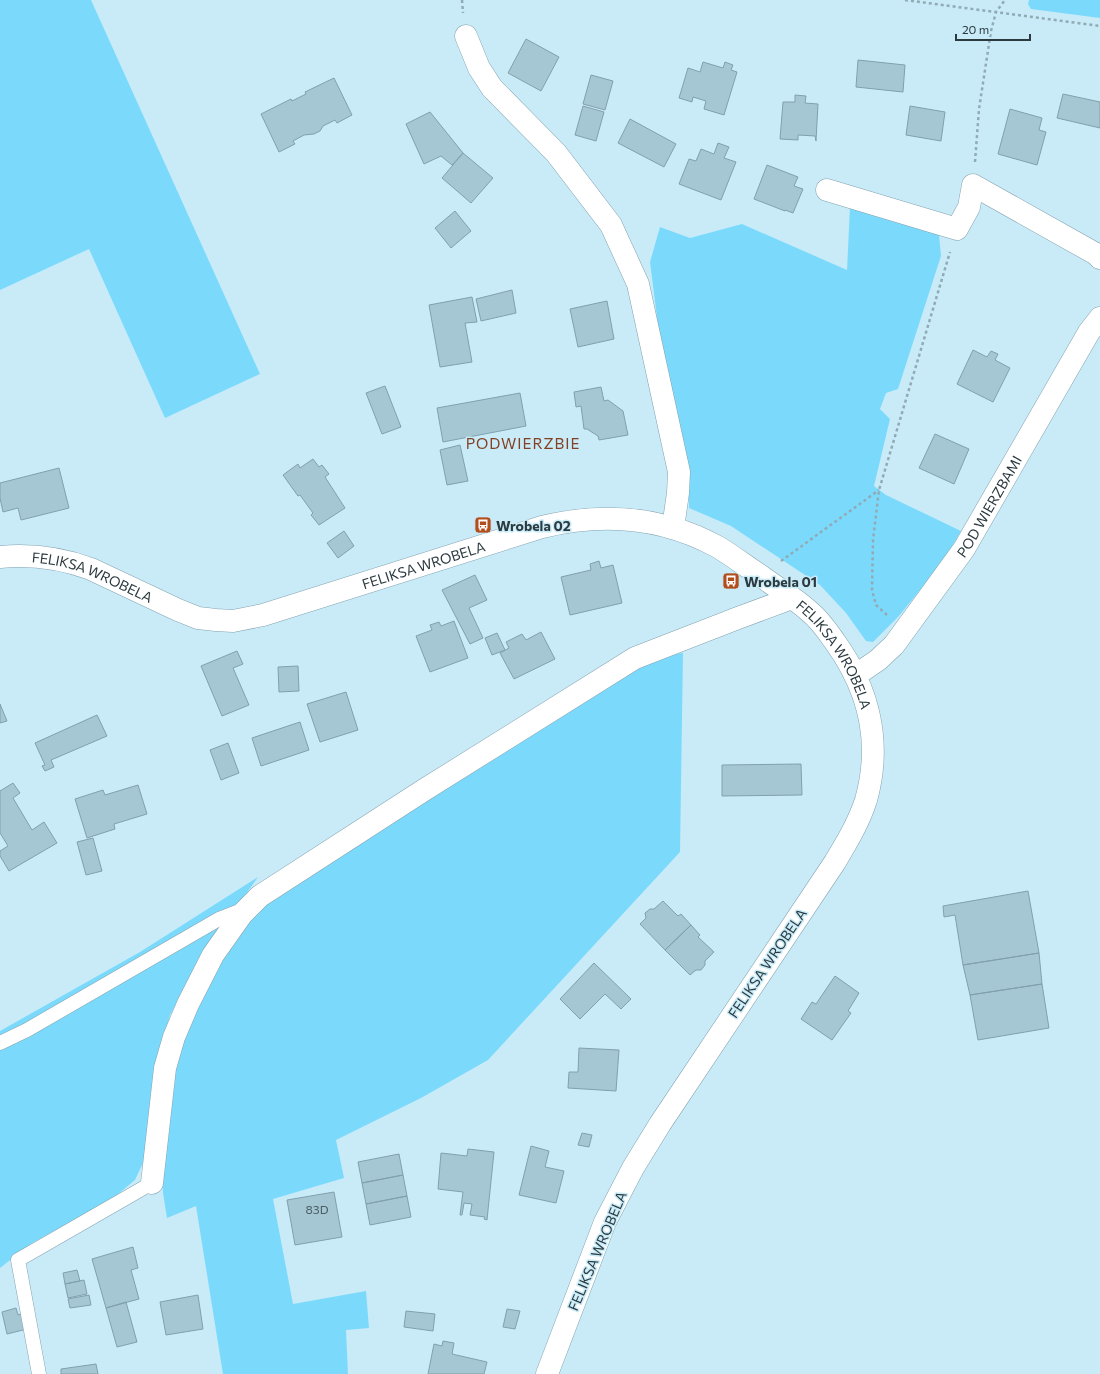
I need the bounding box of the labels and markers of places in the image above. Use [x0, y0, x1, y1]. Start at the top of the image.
bus stop icon: Wrobela 02 [473, 515, 493, 535]
place label: Wrobela 02 [496, 517, 571, 534]
bus stop icon: Wrobela 01 [721, 571, 741, 591]
place label: Wrobela 01 [744, 573, 817, 590]

